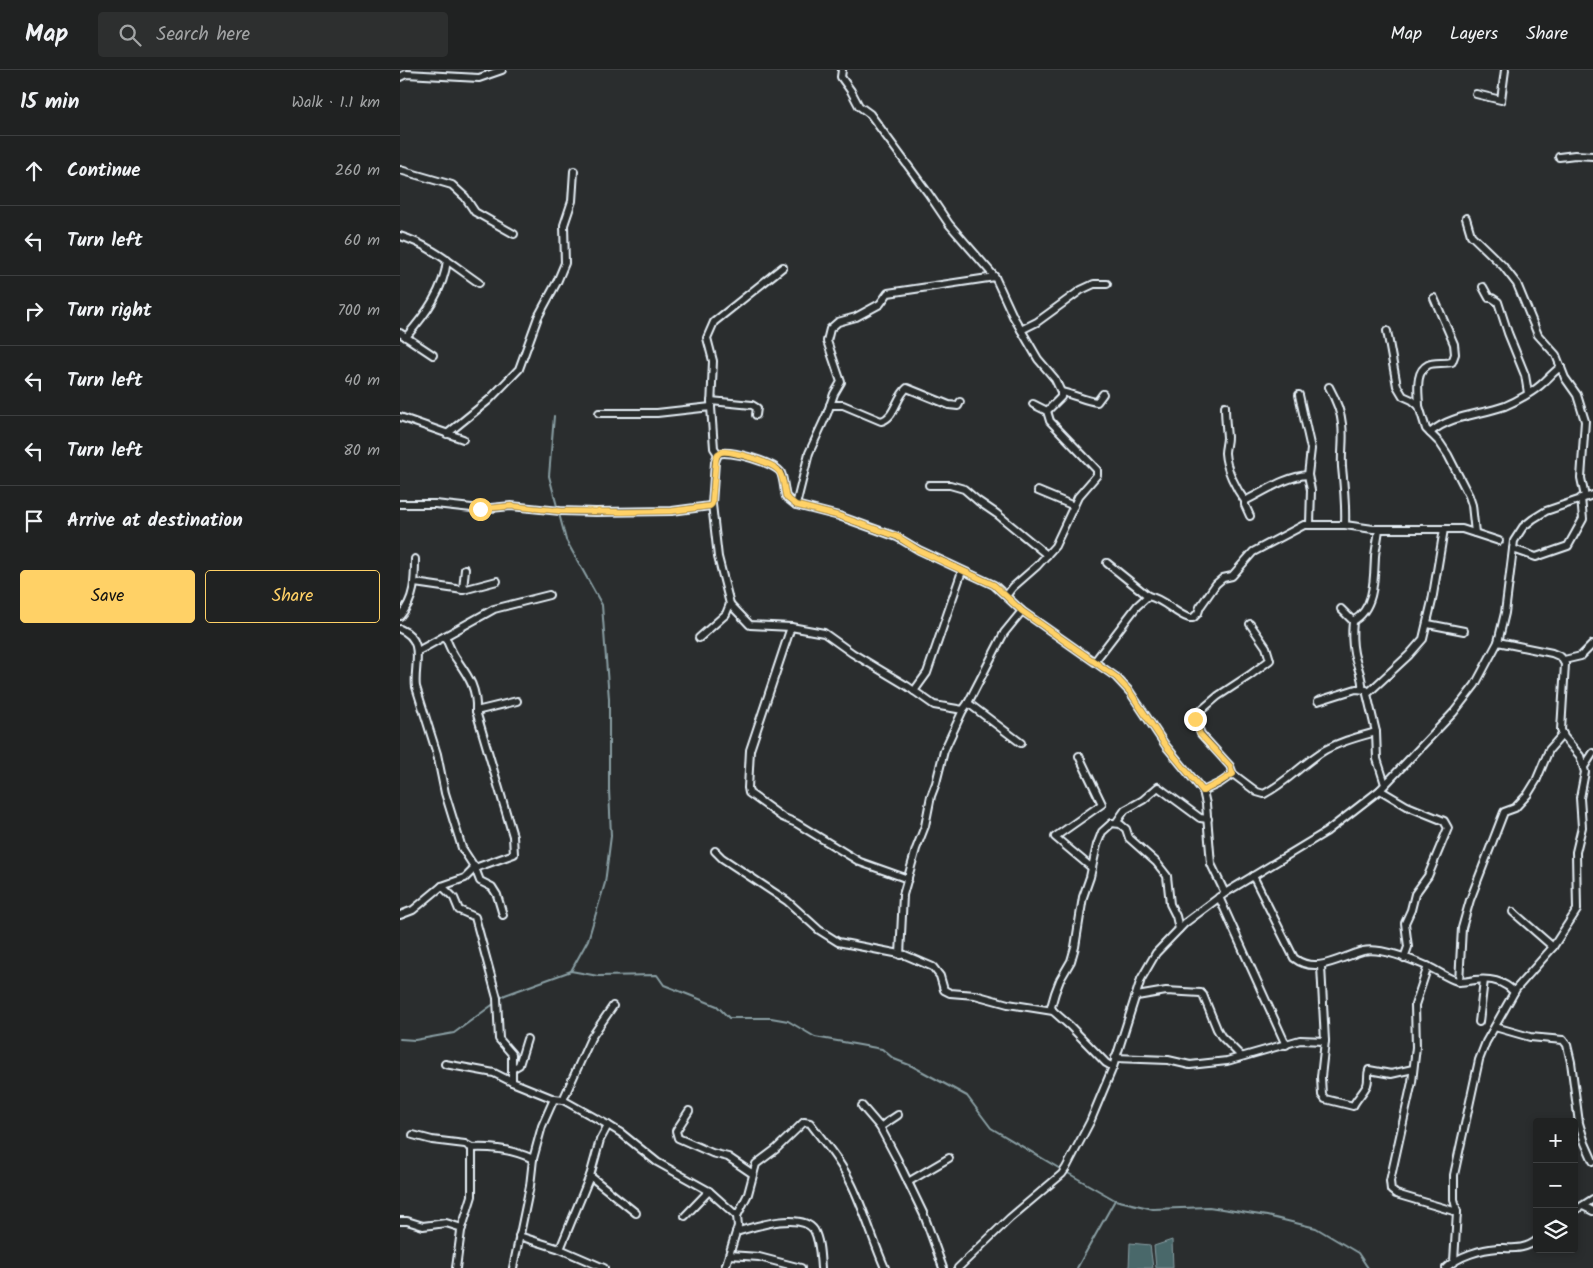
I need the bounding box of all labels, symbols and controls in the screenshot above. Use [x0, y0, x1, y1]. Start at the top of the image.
search box [98, 12, 448, 57]
text: Map [25, 15, 68, 54]
text: Search here [156, 20, 250, 50]
text: Map [1391, 20, 1422, 49]
text: Layers [1450, 20, 1498, 49]
text: Share [1526, 20, 1568, 49]
icon: search [116, 21, 144, 49]
text: 15 min [20, 86, 79, 119]
text: Walk · 1.1 km [291, 90, 380, 115]
text: Continue [67, 156, 140, 186]
icon: ahead [20, 157, 48, 185]
text: 260 m [335, 158, 380, 183]
text: Turn left [67, 226, 142, 256]
icon: left [20, 227, 48, 255]
text: 60 m [344, 228, 380, 253]
text: Turn right [67, 296, 152, 326]
icon: right [20, 297, 48, 325]
text: 700 m [337, 298, 380, 323]
text: Turn left [67, 366, 142, 396]
icon: left [20, 367, 48, 395]
text: 40 m [344, 368, 380, 393]
text: Turn left [67, 436, 142, 466]
icon: left [20, 437, 48, 465]
text: 80 m [343, 438, 380, 463]
route start [469, 498, 492, 521]
text: Arrive at destination [67, 506, 243, 536]
icon: arrive [20, 507, 48, 535]
button: Save [20, 570, 195, 623]
button: Share [205, 570, 380, 623]
route end [1184, 708, 1207, 731]
map controls [1533, 1118, 1578, 1253]
button: + [1533, 1118, 1578, 1163]
button: − [1533, 1163, 1578, 1208]
button: layers [1533, 1208, 1578, 1253]

